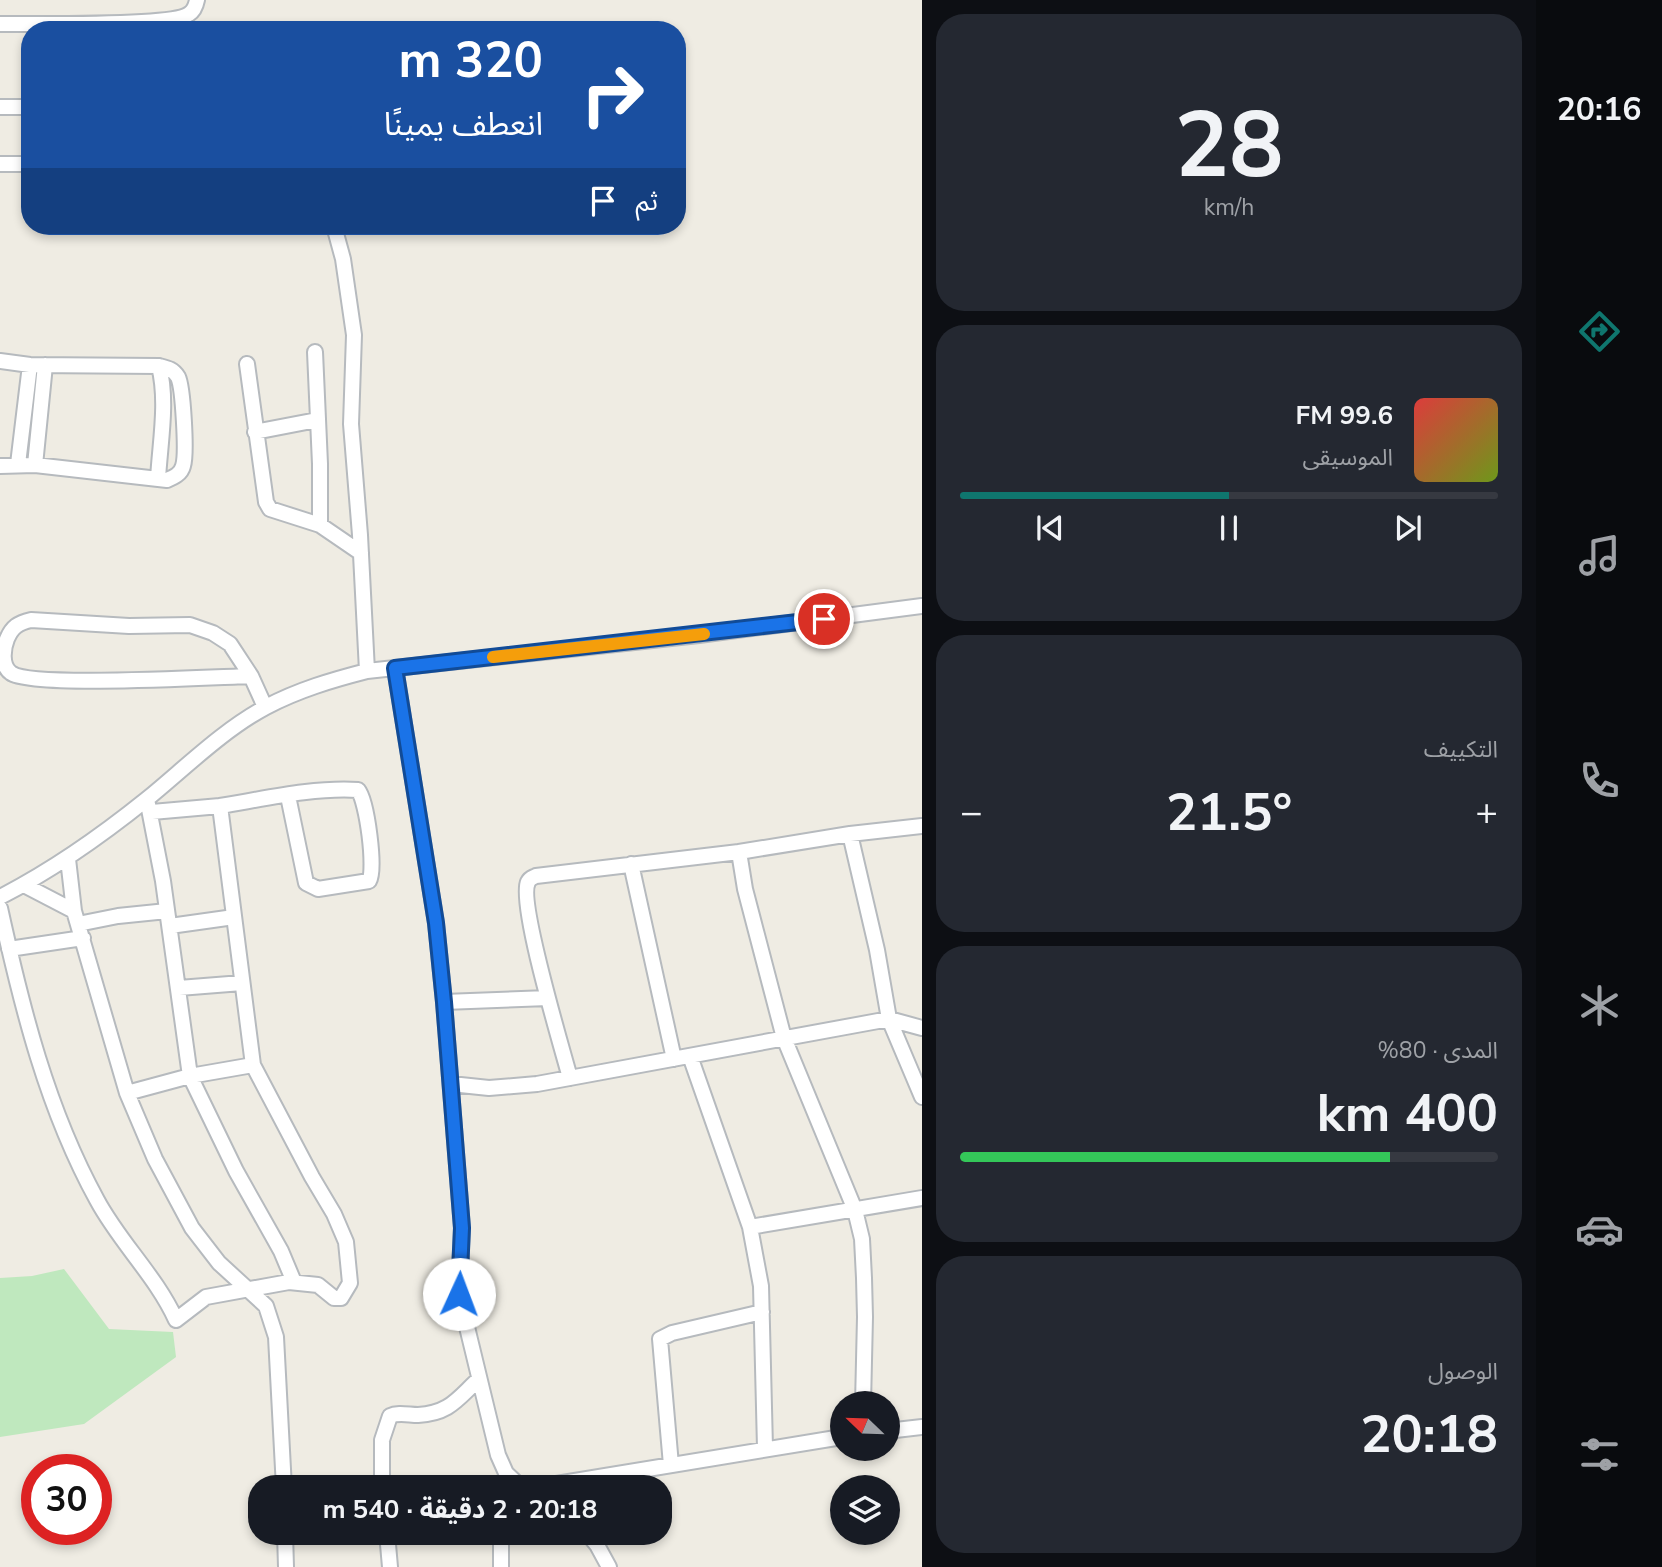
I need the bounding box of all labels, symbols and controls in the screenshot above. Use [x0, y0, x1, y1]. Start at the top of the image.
text: 320 m [399, 27, 543, 94]
icon: right [567, 49, 658, 140]
text: 28 [1174, 84, 1284, 208]
text: 20:16 [1557, 88, 1641, 131]
text: انعطف يمينًا [384, 103, 543, 146]
icon: arrive [584, 182, 622, 220]
text: ثم [636, 184, 658, 219]
text: km/h [1204, 192, 1254, 223]
icon: directions [1575, 307, 1624, 356]
text: 99.6 FM [1296, 398, 1393, 433]
text: الموسيقى [1302, 442, 1393, 473]
icon: previous [1031, 509, 1069, 547]
icon: pause [1210, 509, 1248, 547]
icon: next [1389, 509, 1427, 547]
icon: music [1575, 531, 1624, 580]
pin [794, 589, 854, 649]
icon: arrive [805, 600, 843, 638]
text: التكييف [1424, 734, 1498, 765]
icon: phone [1575, 756, 1624, 805]
text: 21.5° [1166, 777, 1292, 848]
text: − [960, 787, 983, 838]
text: + [1475, 787, 1498, 838]
icon: climate [1575, 981, 1624, 1030]
text: المدى · 80% [1377, 1035, 1498, 1066]
text: 400 km [1317, 1078, 1498, 1149]
icon: car [1575, 1205, 1624, 1254]
position arrow [422, 1257, 496, 1331]
text: الوصول [1428, 1356, 1498, 1387]
north arrow [830, 1391, 900, 1461]
map controls [830, 1391, 900, 1545]
text: 20:18 [1360, 1399, 1498, 1470]
icon: filters [1575, 1430, 1624, 1479]
speed limit sign: 30 [21, 1454, 112, 1545]
button: layers [830, 1475, 900, 1545]
text: 20:18 · 2 دقيقة · 540 m [323, 1492, 597, 1527]

